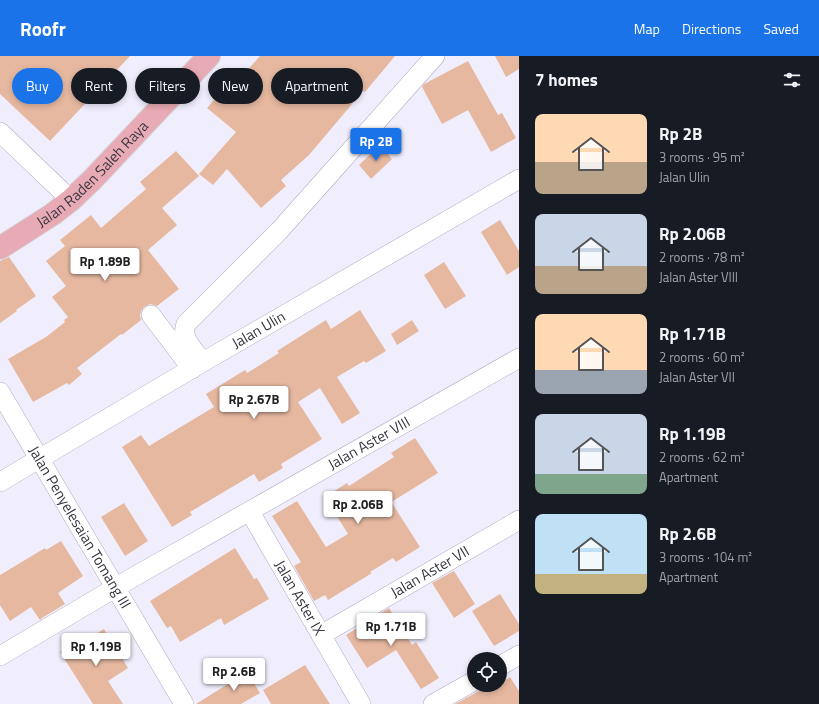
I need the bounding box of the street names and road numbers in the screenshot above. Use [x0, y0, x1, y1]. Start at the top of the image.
street label: Jalan Raden Saleh Raya [32, 115, 154, 233]
street label: Jalan Ulin [227, 305, 289, 354]
street label: Jalan Aster VIII [323, 410, 414, 475]
street label: Jalan Penyelesaian Tomang III [23, 441, 137, 613]
street label: Jalan Aster VII [386, 539, 473, 603]
street label: Jalan Aster IX [269, 556, 331, 640]

